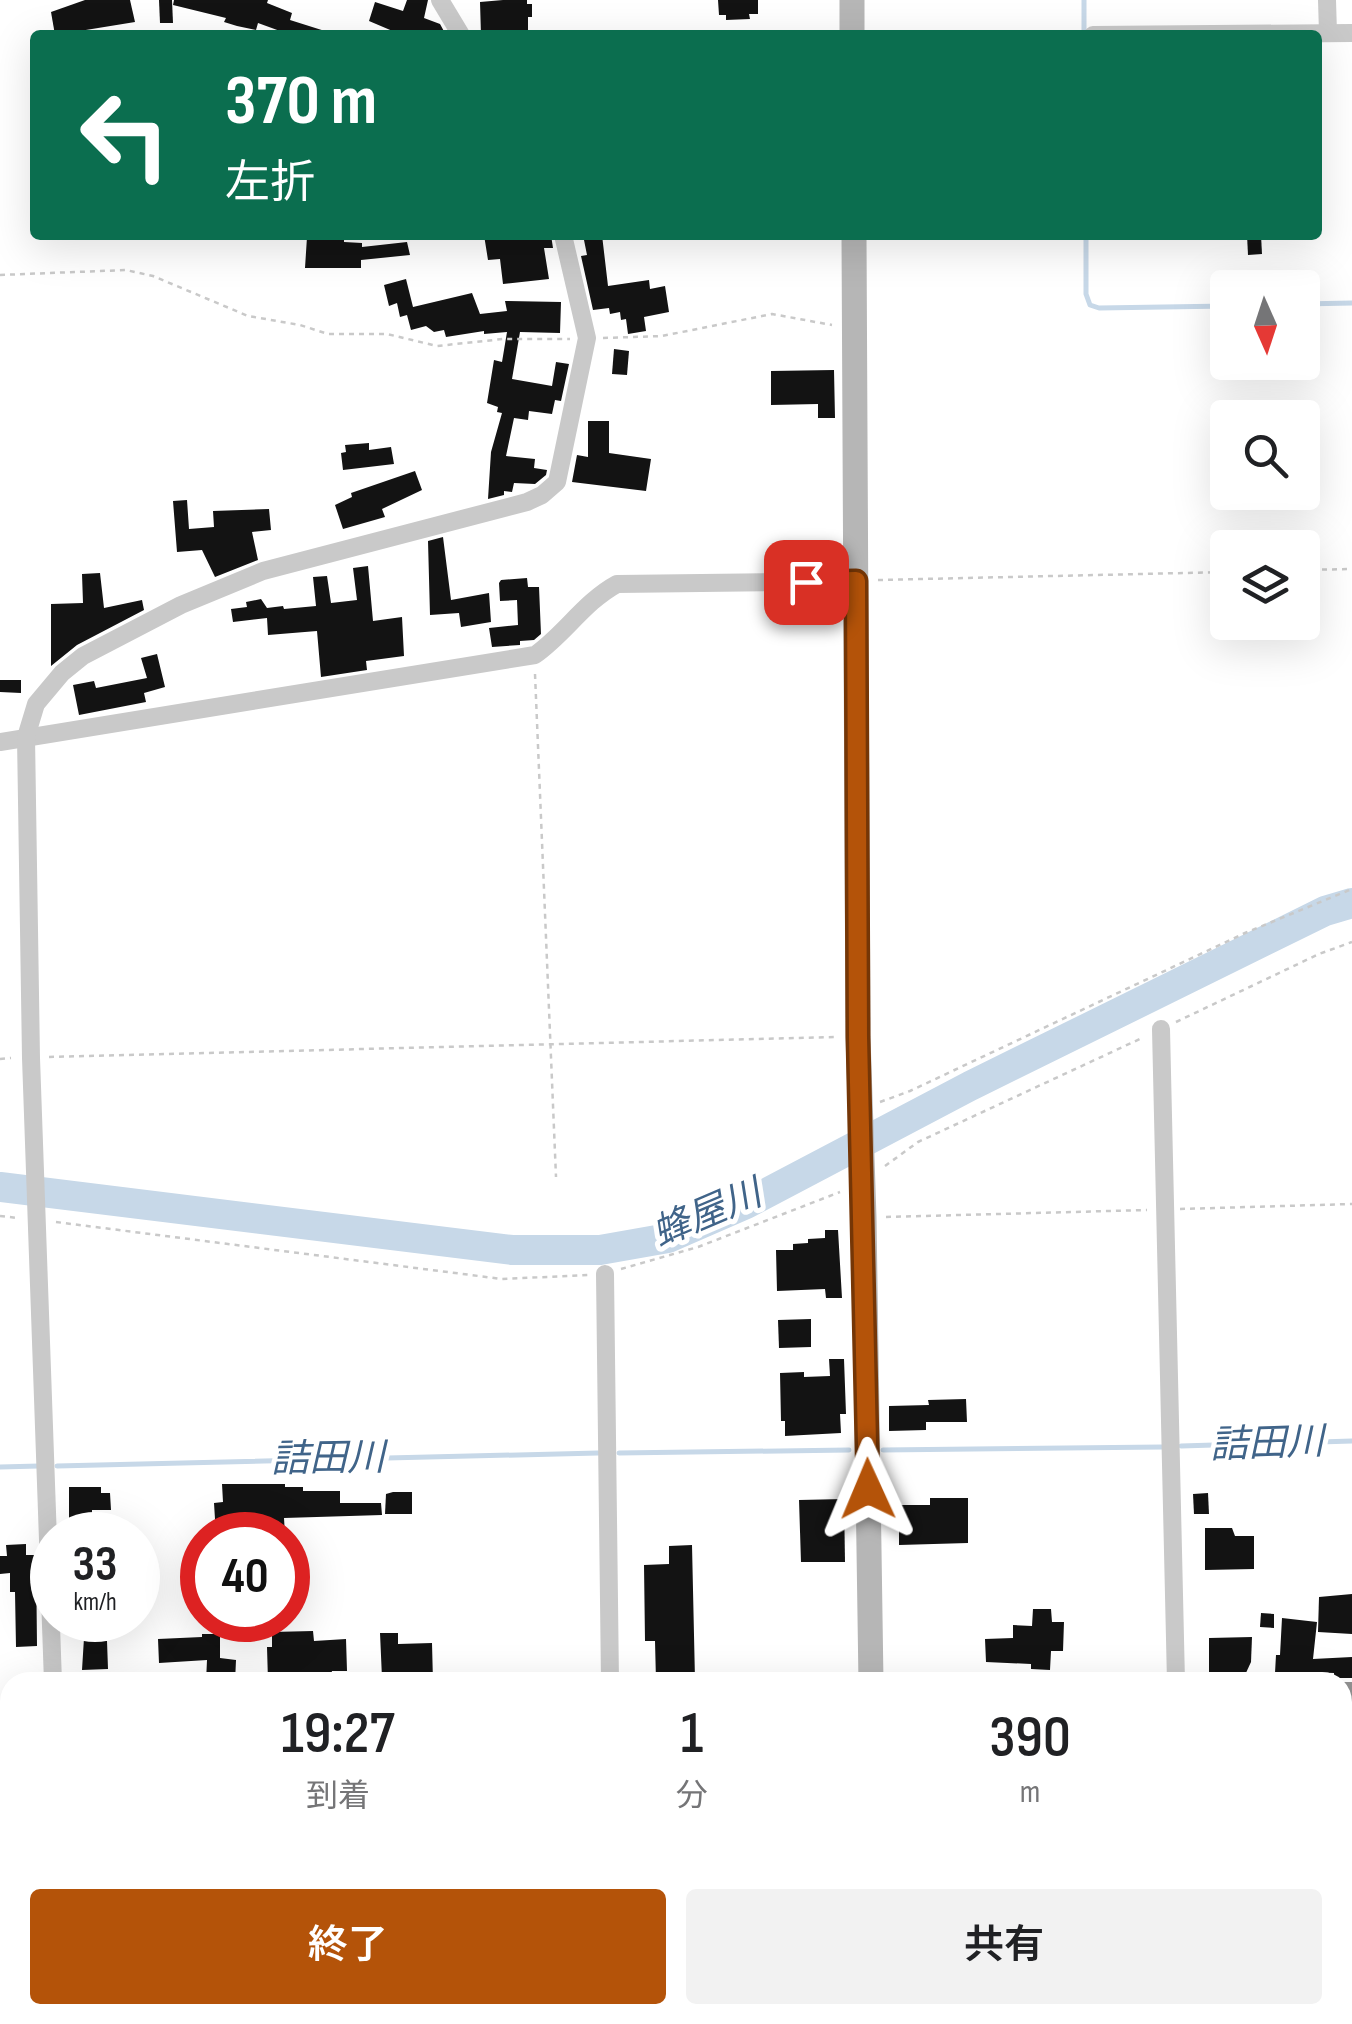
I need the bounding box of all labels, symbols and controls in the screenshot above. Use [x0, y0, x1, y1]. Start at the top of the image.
text: 370 m [225, 60, 377, 144]
icon: left [60, 70, 190, 200]
text: 左折 [225, 156, 315, 211]
north arrow [1210, 270, 1320, 380]
map controls [1210, 270, 1320, 640]
button: search [1210, 400, 1320, 510]
button: layers [1210, 530, 1320, 640]
pin [764, 540, 849, 625]
icon: arrive [779, 555, 834, 610]
water label: 蜂屋川 [646, 1169, 772, 1257]
water label: 詰田川 [1209, 1419, 1329, 1468]
water label: 詰田川 [271, 1435, 389, 1482]
position arrow [816, 1437, 920, 1541]
speed limit sign: 40 [180, 1512, 310, 1642]
text: 33 [73, 1535, 117, 1595]
text: km/h [73, 1587, 117, 1618]
text: 19:27 [281, 1698, 395, 1770]
text: 1 [681, 1698, 703, 1770]
text: 390 [989, 1702, 1071, 1774]
text: m [1020, 1773, 1040, 1812]
text: 到着 [306, 1777, 370, 1816]
text: 分 [676, 1777, 708, 1816]
button: 終了 [30, 1889, 666, 2004]
button: 共有 [686, 1889, 1322, 2004]

